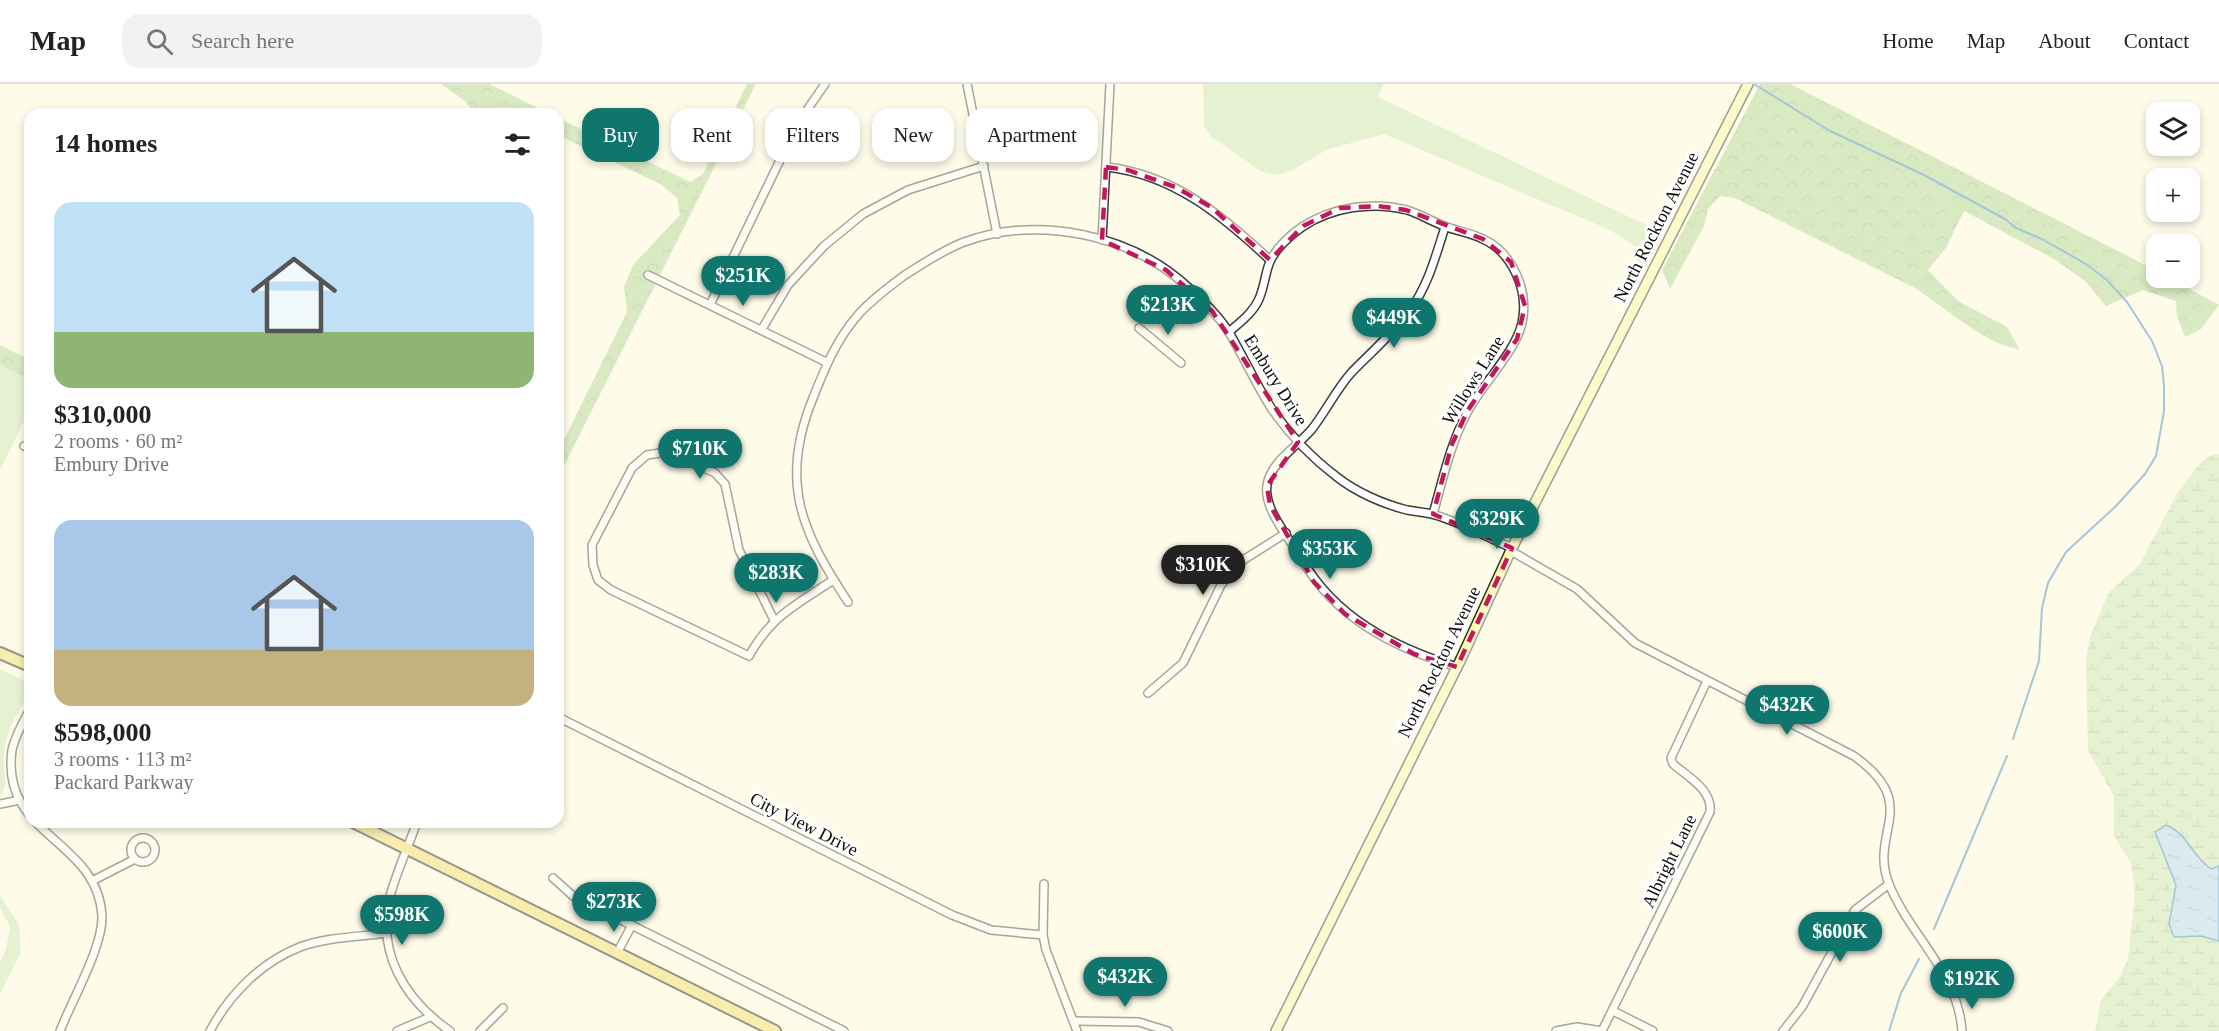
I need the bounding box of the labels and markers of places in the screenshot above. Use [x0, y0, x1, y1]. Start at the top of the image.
pin: $251K [701, 256, 785, 307]
pin: $213K [1126, 285, 1210, 336]
pin: $449K [1352, 298, 1436, 349]
pin: $710K [658, 429, 742, 480]
pin: $329K [1455, 499, 1539, 550]
pin: $353K [1288, 529, 1372, 580]
pin: $310K [1161, 545, 1245, 596]
pin: $283K [734, 553, 818, 604]
pin: $432K [1745, 685, 1829, 736]
pin: $273K [572, 882, 656, 933]
pin: $598K [360, 895, 444, 946]
pin: $600K [1798, 912, 1882, 963]
pin: $432K [1083, 957, 1167, 1008]
pin: $192K [1930, 959, 2014, 1010]

